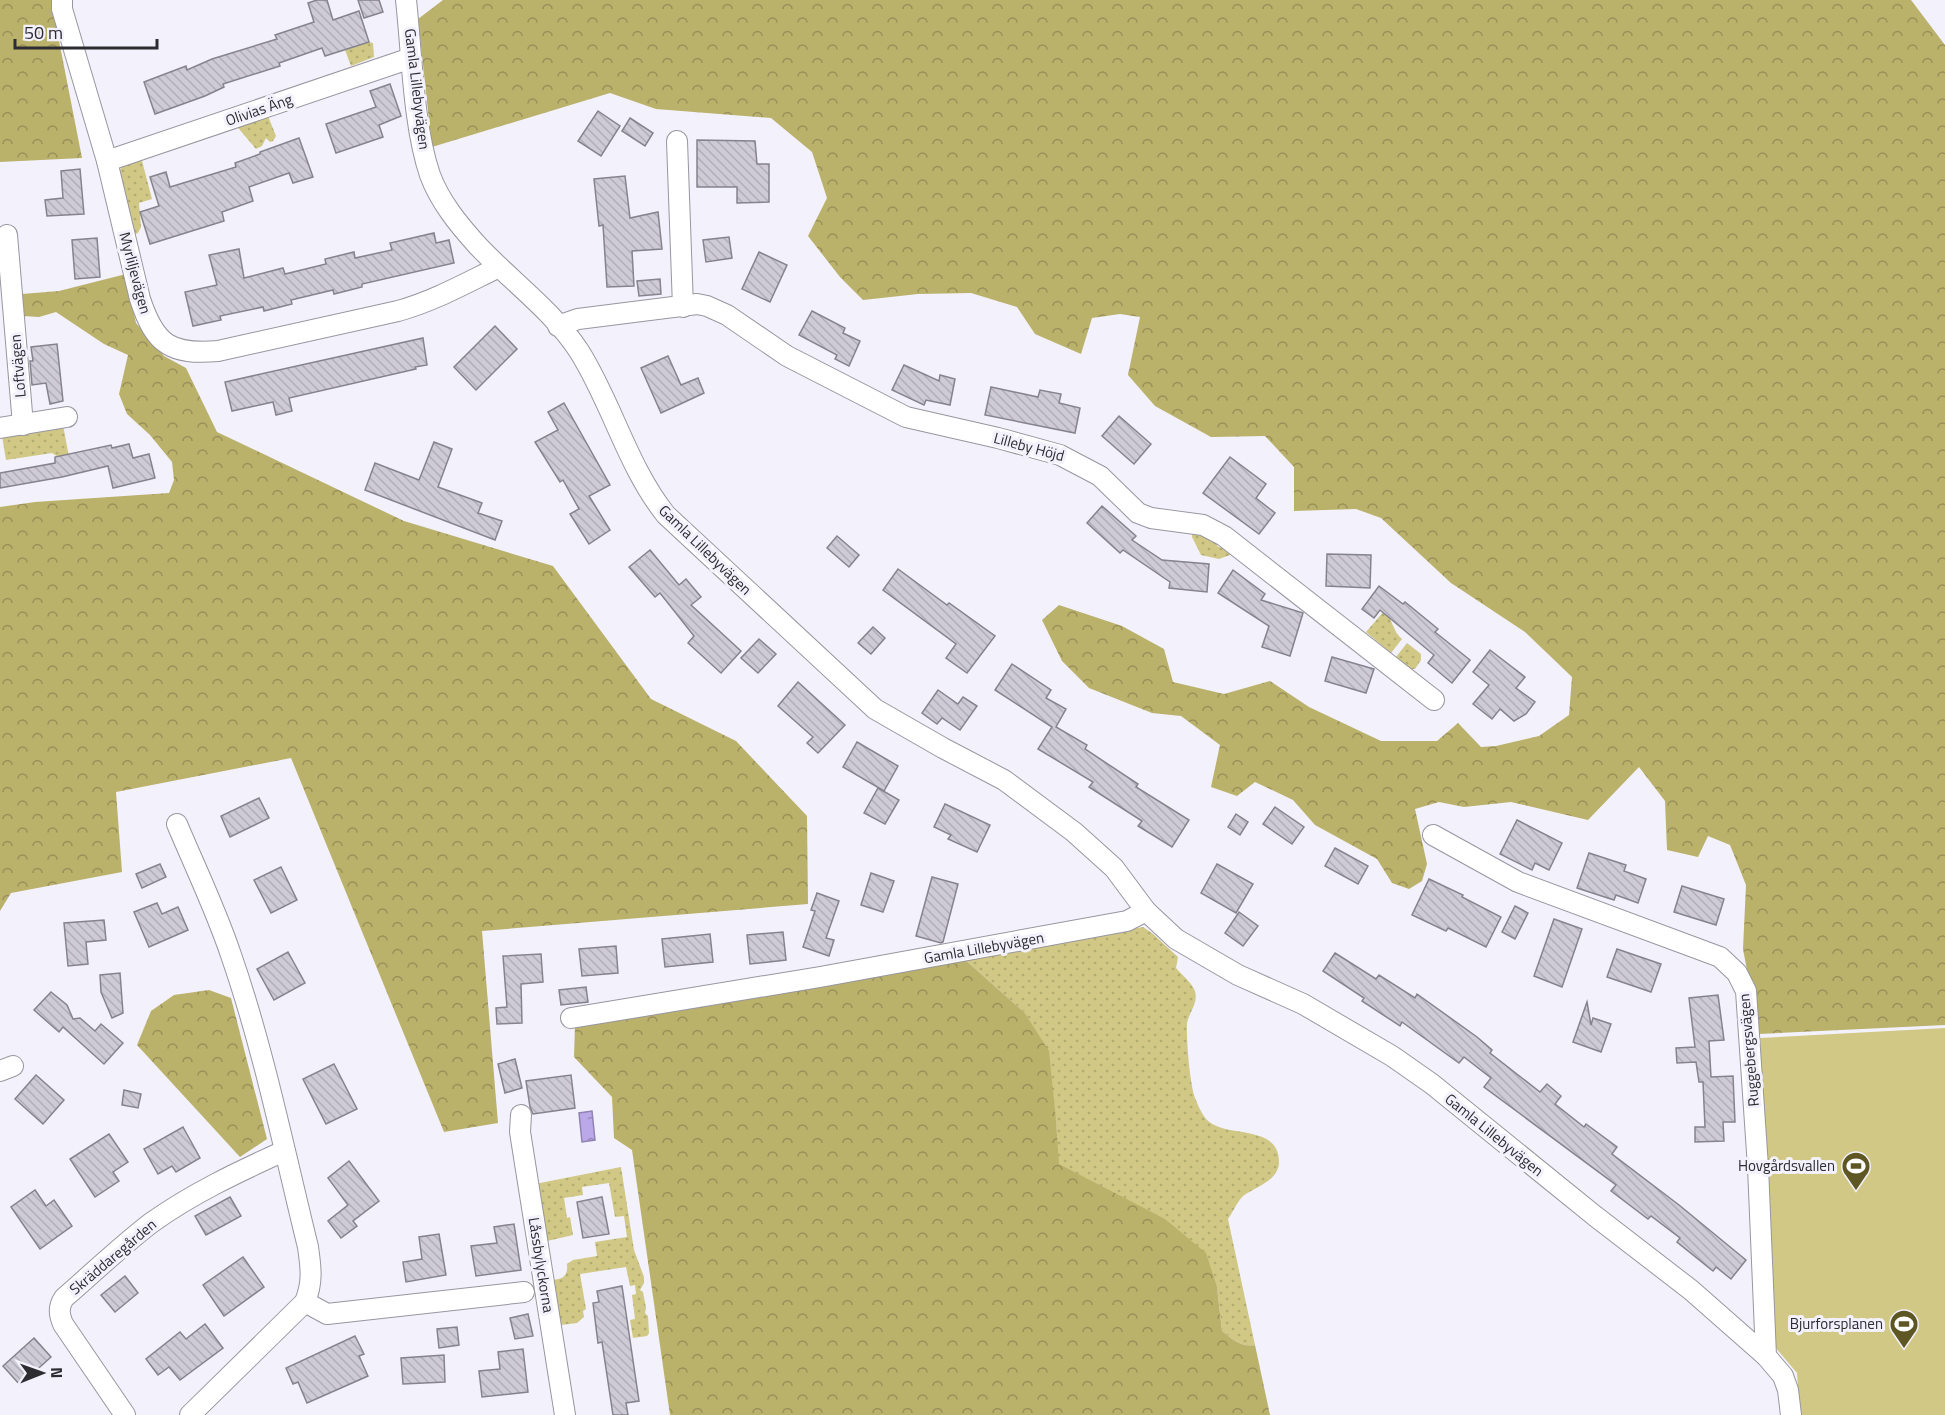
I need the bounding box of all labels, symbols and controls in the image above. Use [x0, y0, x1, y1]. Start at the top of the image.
scale bar [15, 12, 158, 50]
text: 50 m [24, 19, 63, 46]
street label: Gamla Lillebyvägen [399, 27, 436, 151]
street label: Olivias Äng [222, 87, 296, 132]
street label: Myrliljevägen [114, 229, 157, 316]
street label: Loftvägen [3, 334, 32, 399]
street label: Lilleby Höjd [991, 426, 1067, 467]
street label: Gamla Lillebyvägen [654, 499, 757, 600]
street label: Gamla Lillebyvägen [922, 926, 1046, 969]
street label: Ruggebergsvägen [1732, 993, 1765, 1107]
street label: Gamla Lillebyvägen [1440, 1087, 1549, 1182]
sports icon: Hovgårdsvallen [1840, 1150, 1872, 1192]
place label: Hovgårdsvallen [1738, 1154, 1835, 1177]
street label: Skräddaregården [64, 1213, 161, 1300]
street label: Låssbylyckorna [523, 1215, 560, 1315]
sports icon: Bjurforsplanen [1888, 1308, 1920, 1350]
place label: Bjurforsplanen [1790, 1312, 1883, 1335]
north arrow [12, 1343, 72, 1403]
text: N [45, 1367, 69, 1378]

